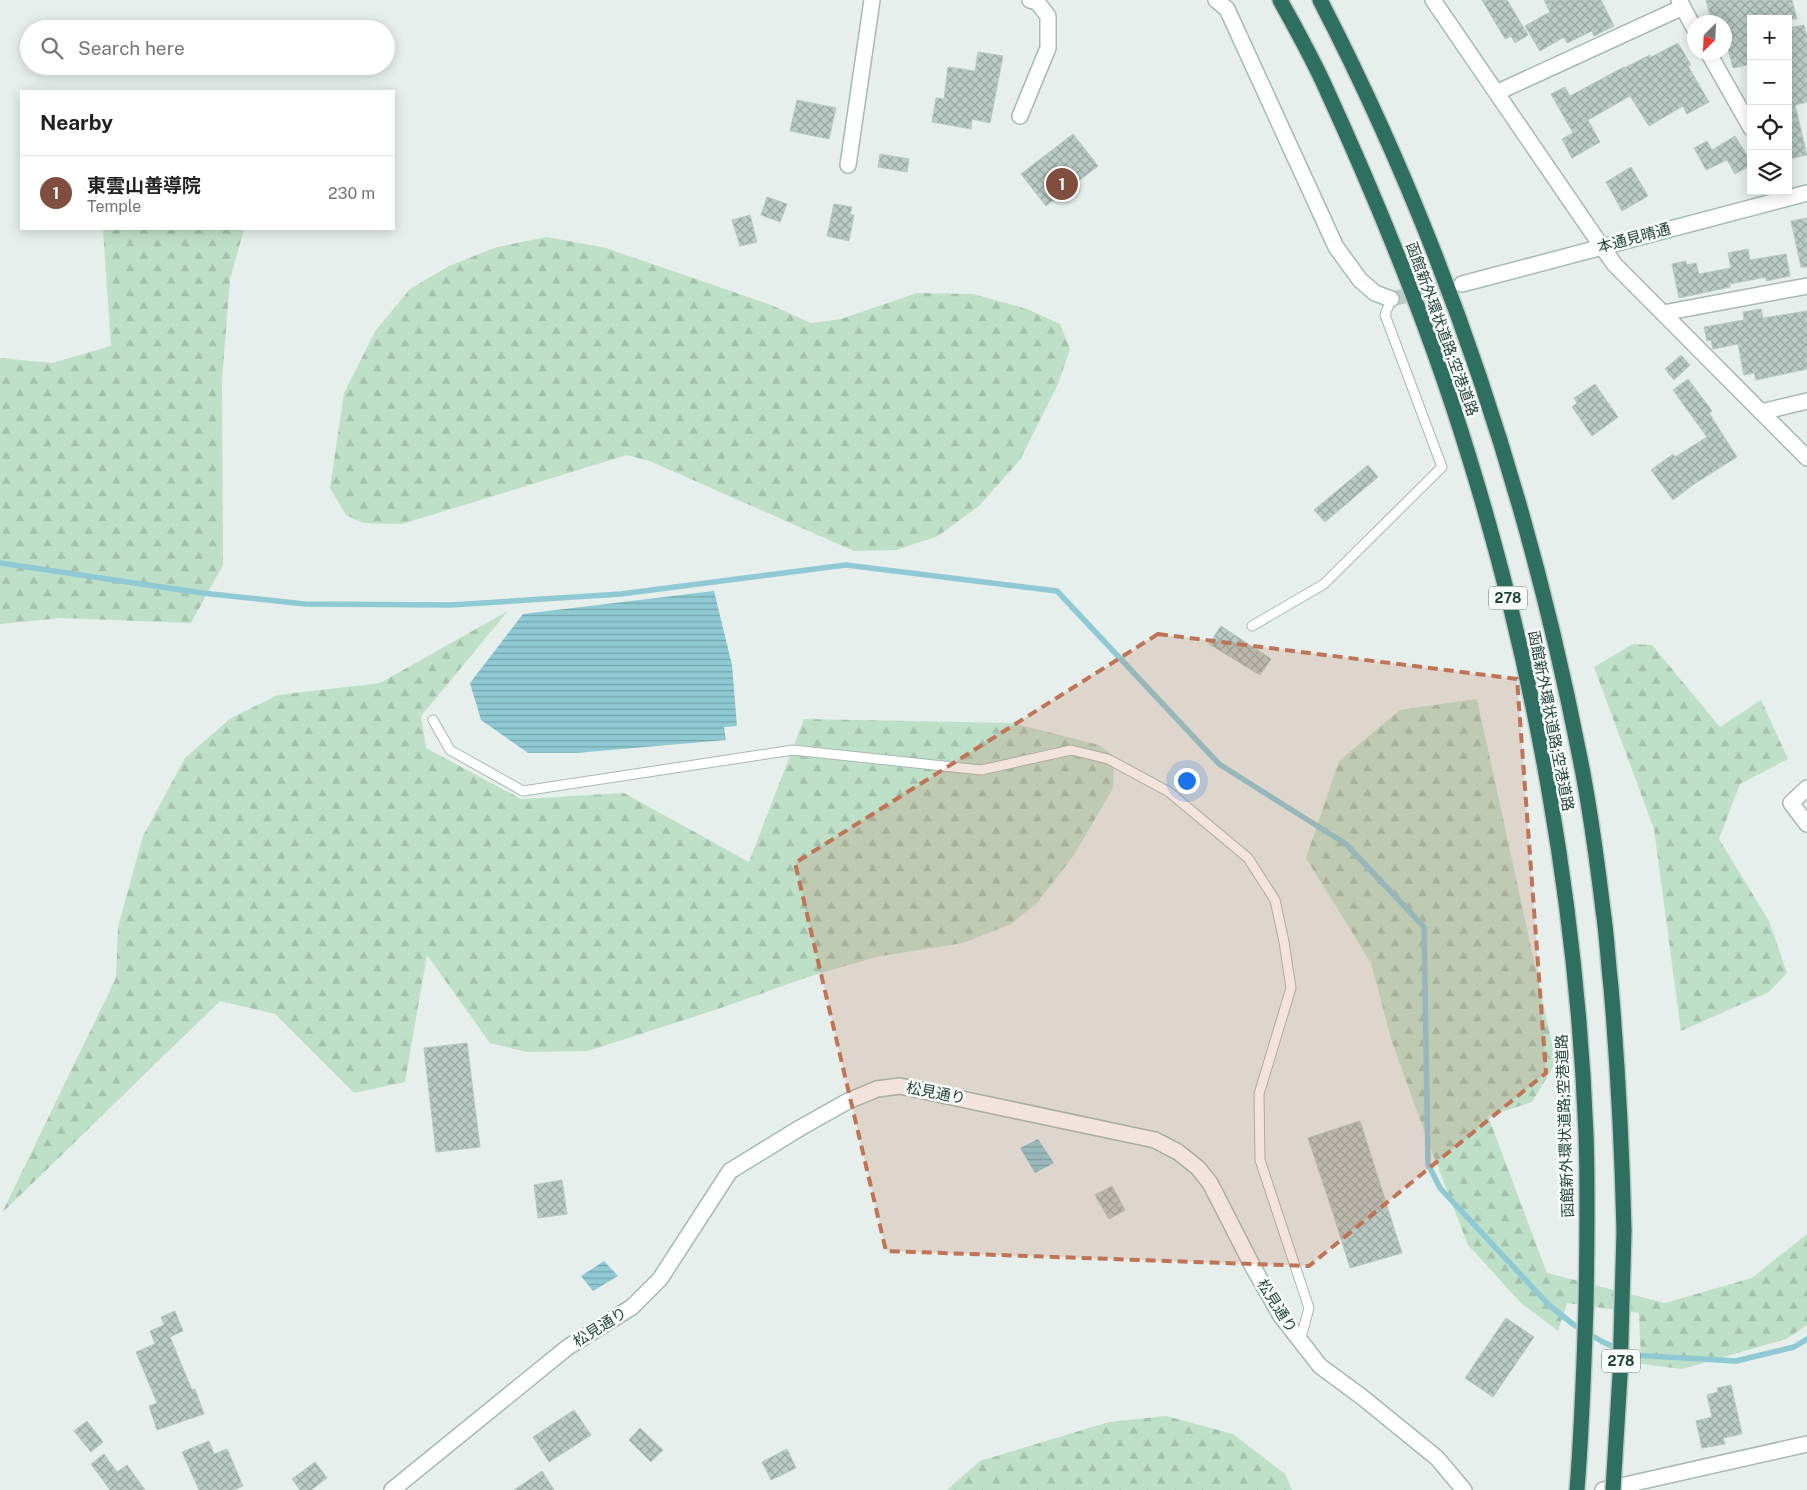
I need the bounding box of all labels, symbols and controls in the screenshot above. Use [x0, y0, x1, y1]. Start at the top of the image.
north arrow [1687, 15, 1732, 60]
map controls [1747, 15, 1792, 195]
button: + [1747, 15, 1792, 60]
search box [20, 20, 395, 75]
icon: search [38, 34, 66, 62]
text: Search here [78, 37, 185, 59]
button: − [1747, 60, 1792, 105]
button: locate [1747, 105, 1792, 150]
text: Nearby [40, 110, 113, 135]
button: layers [1747, 150, 1792, 195]
pin: 1 [1046, 165, 1078, 203]
text: 東雲山善導院 [87, 174, 201, 196]
text: 1 [53, 184, 59, 203]
text: 230 m [328, 184, 375, 203]
text: Temple [87, 197, 141, 216]
street label: 本通見晴通 [1595, 220, 1672, 255]
street label: 函館新外環状道路;空港道路 [1403, 240, 1482, 418]
road number: 278 [1489, 586, 1527, 610]
street label: 函館新外環状道路;空港道路 [1526, 629, 1577, 813]
your location [1174, 768, 1200, 794]
street label: 函館新外環状道路;空港道路 [1553, 1034, 1576, 1218]
street label: 松見通り [905, 1078, 967, 1107]
street label: 松見通り [1254, 1276, 1301, 1336]
street label: 松見通り [570, 1303, 630, 1350]
road number: 278 [1602, 1350, 1640, 1372]

